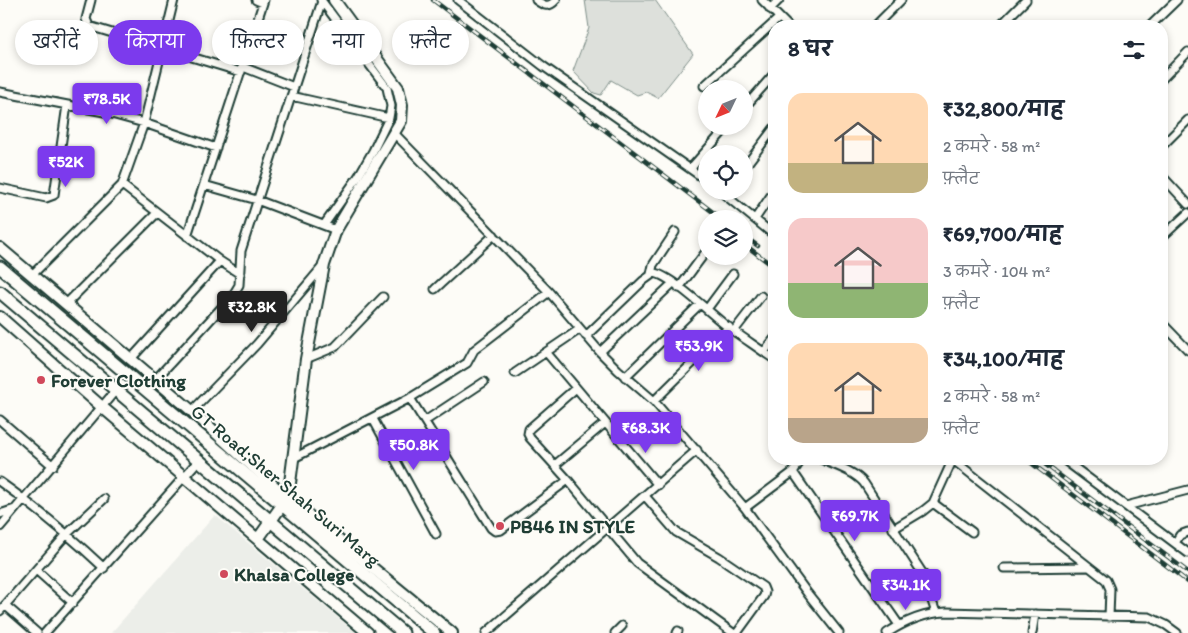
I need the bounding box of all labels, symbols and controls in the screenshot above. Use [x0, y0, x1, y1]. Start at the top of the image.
chip: खरीदें [15, 20, 98, 65]
chip: किराया [108, 20, 202, 65]
chip: फ़िल्टर [212, 20, 304, 65]
chip: नया [314, 20, 382, 65]
chip: फ़्लैट [392, 20, 469, 65]
text: 8 घर [788, 36, 832, 61]
icon: filters [1120, 36, 1148, 64]
north arrow [698, 80, 752, 135]
map controls [698, 80, 753, 265]
pin: ₹78.5K [66, 82, 148, 125]
text: ₹78.5K [83, 89, 131, 108]
text: ₹32,800/माह [943, 96, 1064, 121]
icon: home [828, 113, 888, 173]
text: 2 कमरे · 58 m² [943, 137, 1040, 156]
button: locate [698, 145, 753, 200]
pin: ₹52K [36, 146, 96, 188]
text: ₹52K [49, 152, 83, 171]
text: फ़्लैट [943, 169, 979, 188]
button: layers [698, 210, 753, 265]
text: ₹69,700/माह [943, 221, 1062, 246]
icon: home [828, 238, 888, 298]
text: 3 कमरे · 104 m² [943, 262, 1050, 281]
pin: ₹32.8K [211, 290, 293, 333]
text: फ़्लैट [943, 294, 979, 313]
text: ₹32.8K [228, 297, 276, 316]
pin: ₹53.9K [658, 330, 740, 372]
text: ₹53.9K [675, 336, 723, 355]
text: ₹34,100/माह [943, 346, 1064, 371]
icon: home [828, 363, 888, 423]
place label: Forever Clothing [51, 369, 186, 392]
marker: Forever Clothing [35, 374, 47, 386]
text: 2 कमरे · 58 m² [943, 387, 1040, 406]
street label: GT Road;Sher Shah Suri Marg [186, 399, 385, 572]
pin: ₹68.3K [605, 412, 687, 454]
text: ₹68.3K [622, 418, 670, 437]
text: फ़्लैट [943, 419, 979, 438]
pin: ₹50.8K [373, 428, 455, 471]
text: ₹50.8K [390, 435, 439, 454]
pin: ₹69.7K [814, 500, 896, 542]
text: ₹69.7K [832, 506, 878, 525]
place label: PB46 IN STYLE [510, 515, 636, 538]
marker: PB46 IN STYLE [494, 520, 506, 532]
place label: Khalsa College [234, 563, 354, 586]
marker: Khalsa College [218, 568, 230, 580]
pin: ₹34.1K [865, 568, 947, 611]
text: ₹34.1K [882, 575, 930, 594]

